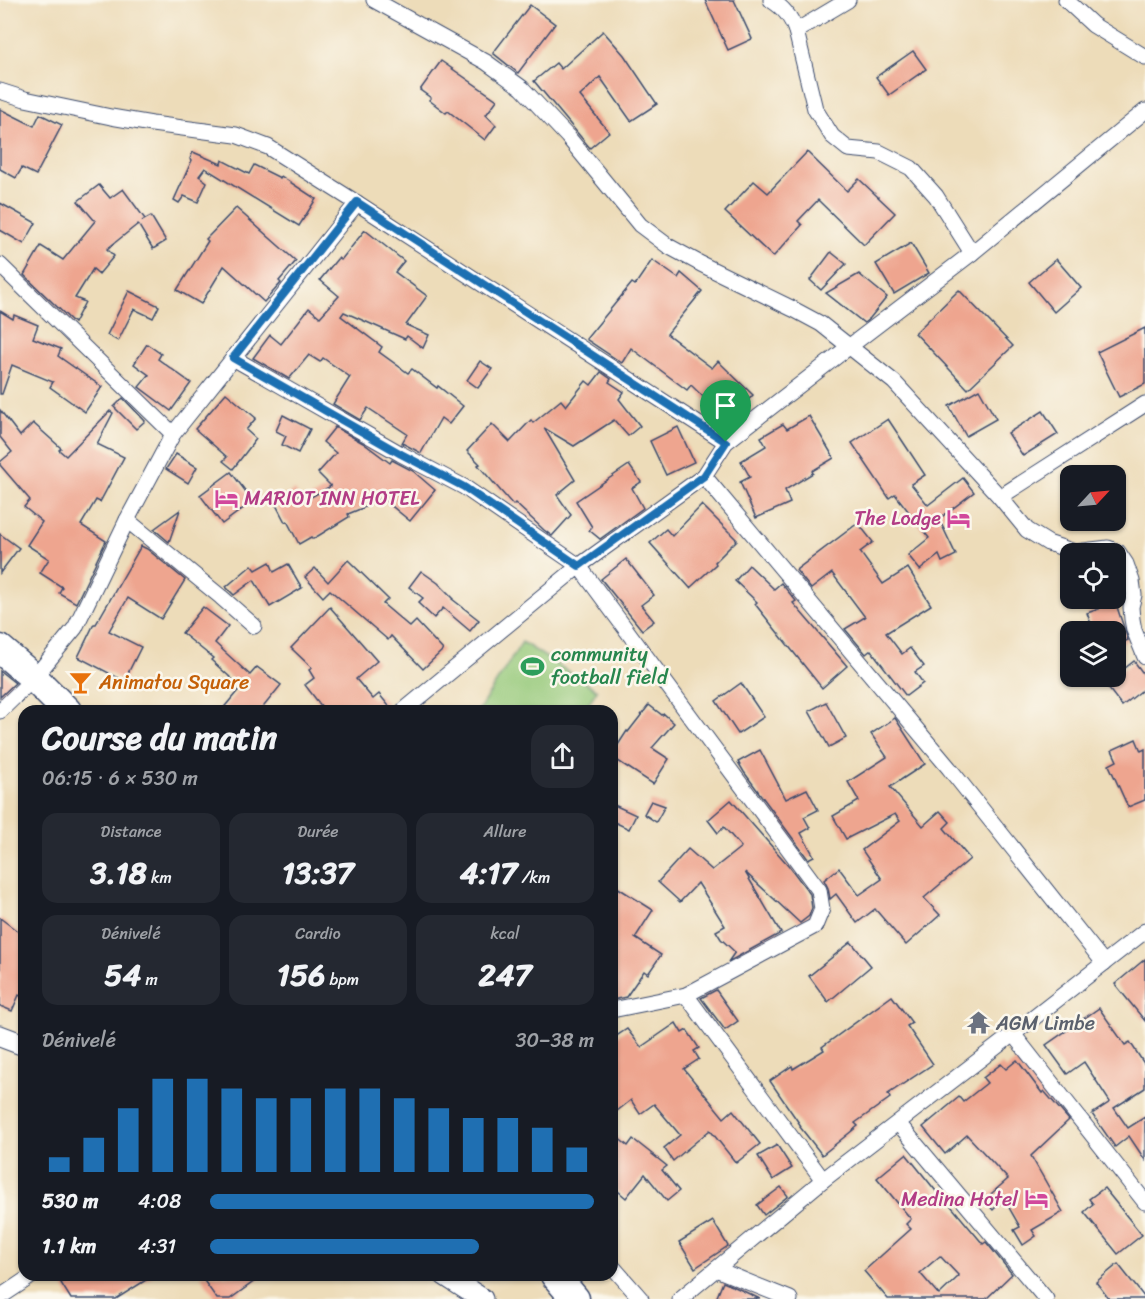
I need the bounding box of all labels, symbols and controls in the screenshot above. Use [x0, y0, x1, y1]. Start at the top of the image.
pin [700, 380, 751, 442]
icon: arrive [709, 389, 742, 422]
north arrow [1060, 465, 1126, 531]
map controls [1060, 465, 1126, 687]
place label: MARIOT INN HOTEL [244, 481, 420, 516]
hotel icon: MARIOT INN HOTEL [213, 485, 239, 511]
place label: The Lodge [854, 501, 941, 536]
hotel icon: The Lodge [946, 505, 972, 531]
button: locate [1060, 543, 1126, 609]
button: layers [1060, 621, 1126, 687]
place label: community football field [551, 637, 669, 695]
sports icon: community football field [520, 653, 546, 679]
place label: Animatou Square [98, 665, 249, 700]
bar icon: Animatou Square [68, 669, 94, 695]
text: Course du matin [42, 709, 277, 767]
button: share [531, 725, 594, 788]
text: 06:15 · 6 × 530 m [42, 761, 198, 796]
text: Distance [101, 817, 161, 846]
text: Durée [297, 817, 339, 846]
text: Allure [484, 817, 526, 846]
text: 3.18 [90, 846, 147, 900]
text: 13:37 [282, 846, 354, 900]
text: 4:17 [460, 846, 517, 900]
text: km [147, 863, 172, 892]
text: /km [517, 863, 550, 892]
text: Dénivelé [101, 919, 161, 948]
text: Cardio [295, 919, 341, 948]
text: kcal [490, 919, 520, 948]
text: 54 [104, 948, 141, 1002]
text: 156 [277, 948, 325, 1002]
text: 247 [478, 948, 532, 1002]
text: m [141, 965, 158, 994]
text: bpm [325, 965, 359, 994]
place label: AGM Limbe [995, 1006, 1095, 1041]
temple icon: AGM Limbe [965, 1010, 991, 1036]
text: Dénivelé [42, 1023, 116, 1058]
text: 30–38 m [515, 1023, 594, 1058]
place label: Medina Hotel [901, 1182, 1019, 1217]
text: 530 m [42, 1184, 98, 1219]
text: 4:08 [138, 1184, 181, 1219]
hotel icon: Medina Hotel [1023, 1186, 1049, 1212]
text: 1.1 km [42, 1229, 96, 1264]
text: 4:31 [138, 1229, 176, 1264]

